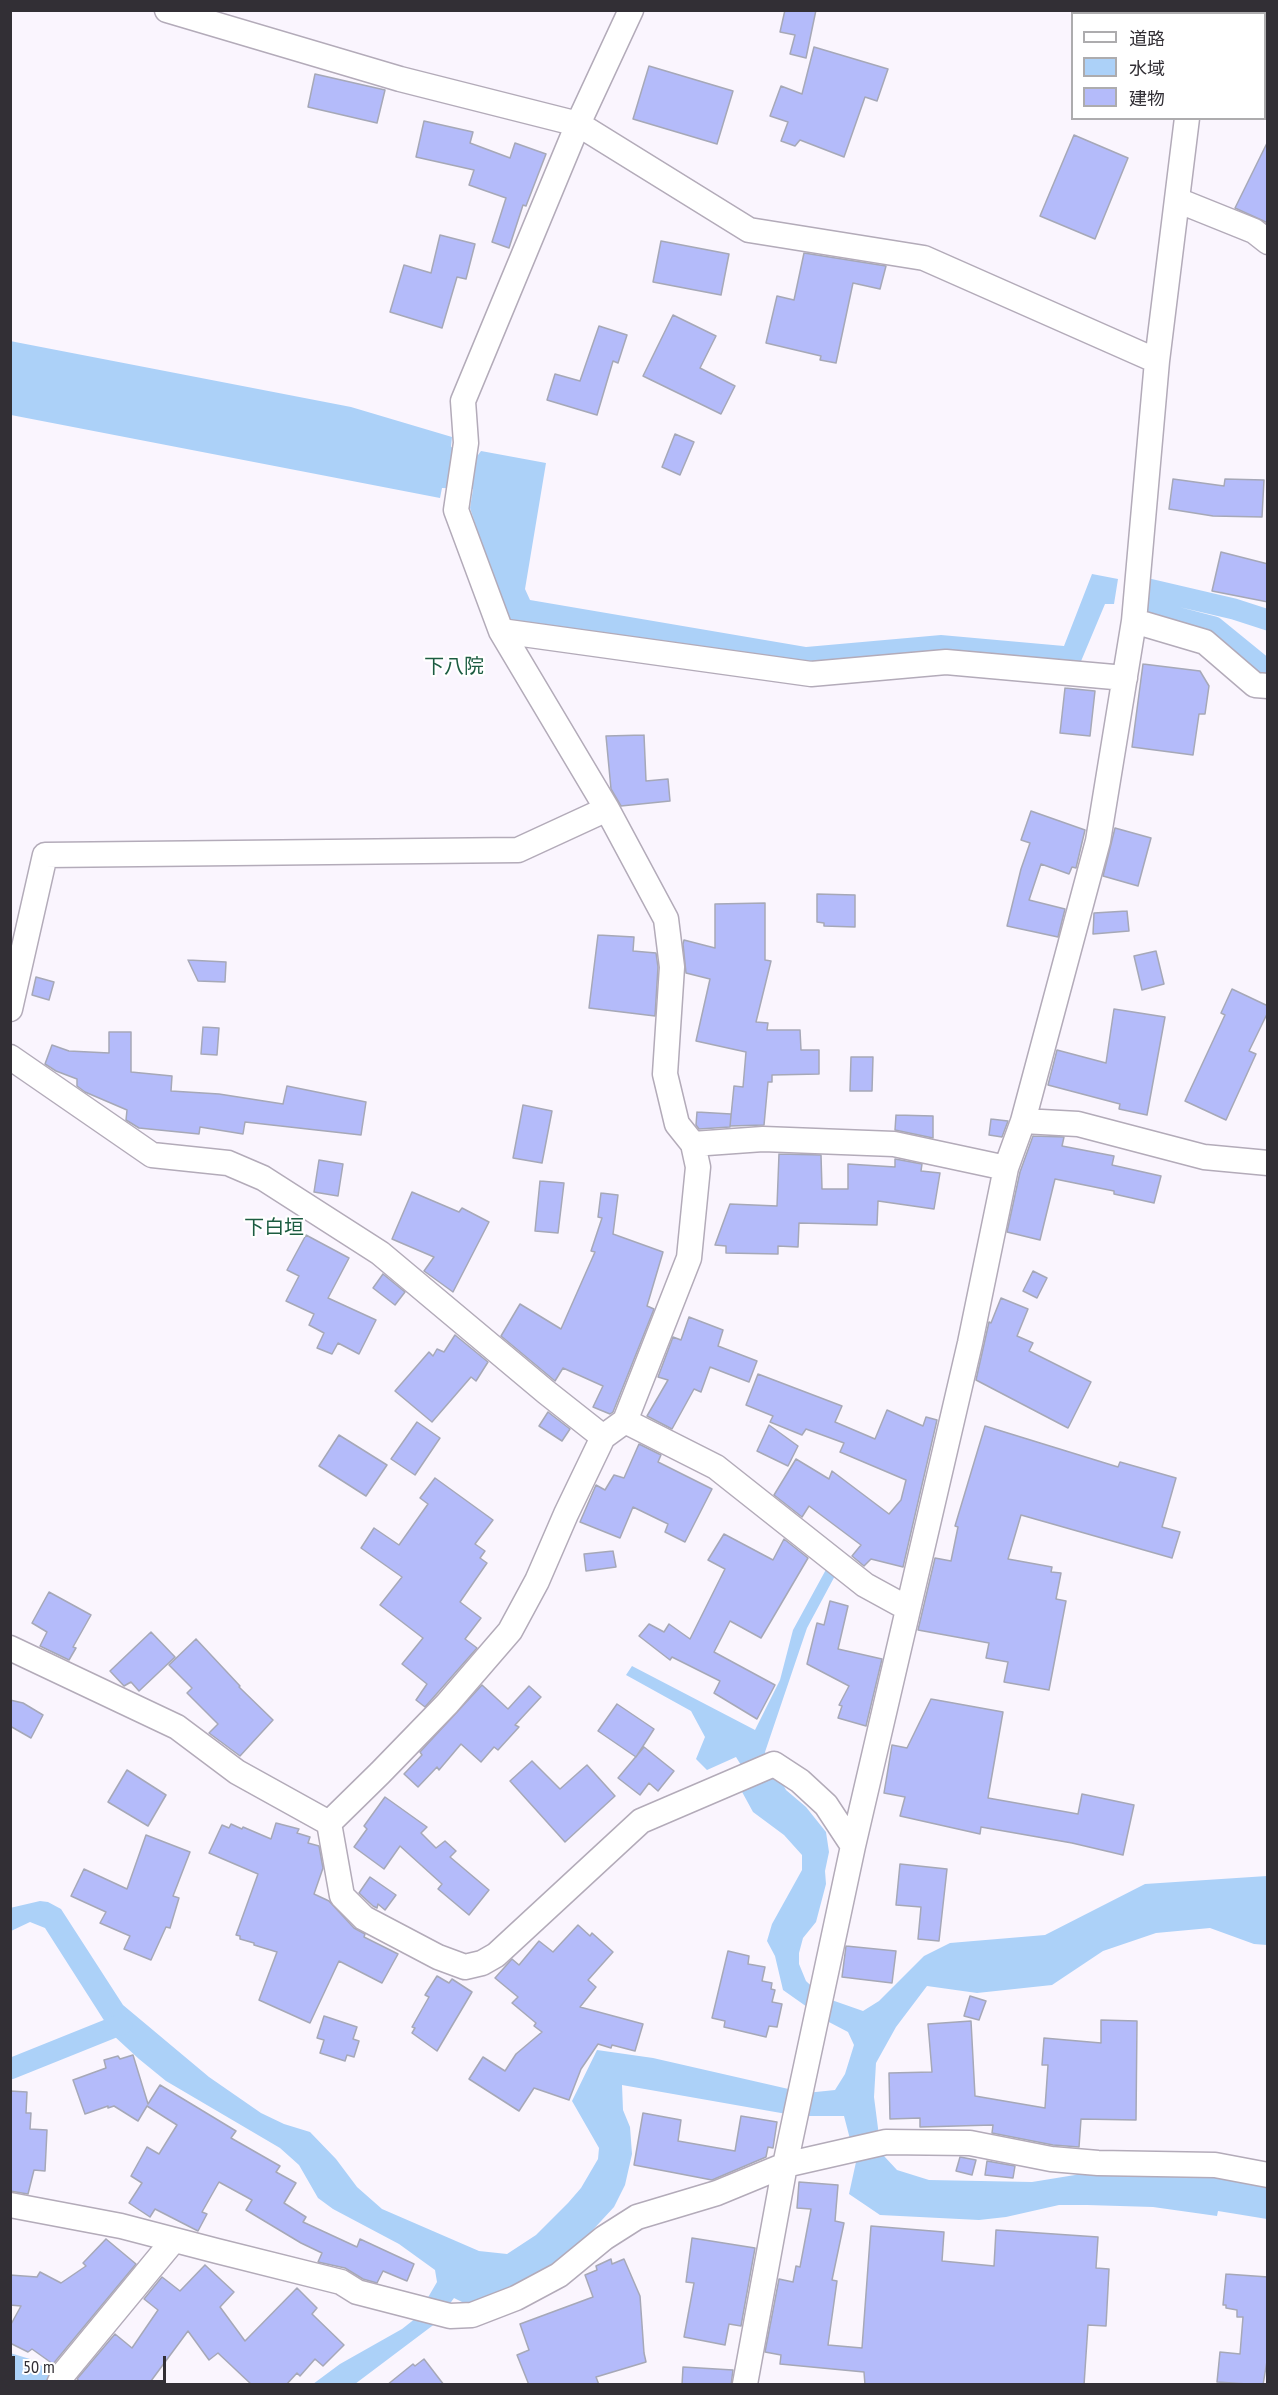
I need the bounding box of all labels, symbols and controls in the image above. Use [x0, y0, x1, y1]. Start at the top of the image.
legend [1071, 12, 1266, 120]
text: 道路 [1129, 27, 1165, 50]
text: 水域 [1129, 57, 1165, 80]
text: 建物 [1129, 87, 1165, 110]
district label: 下八院 [424, 655, 484, 679]
district label: 下白垣 [244, 1216, 304, 1240]
scale bar [15, 2344, 170, 2382]
text: 50 m [23, 2355, 55, 2378]

